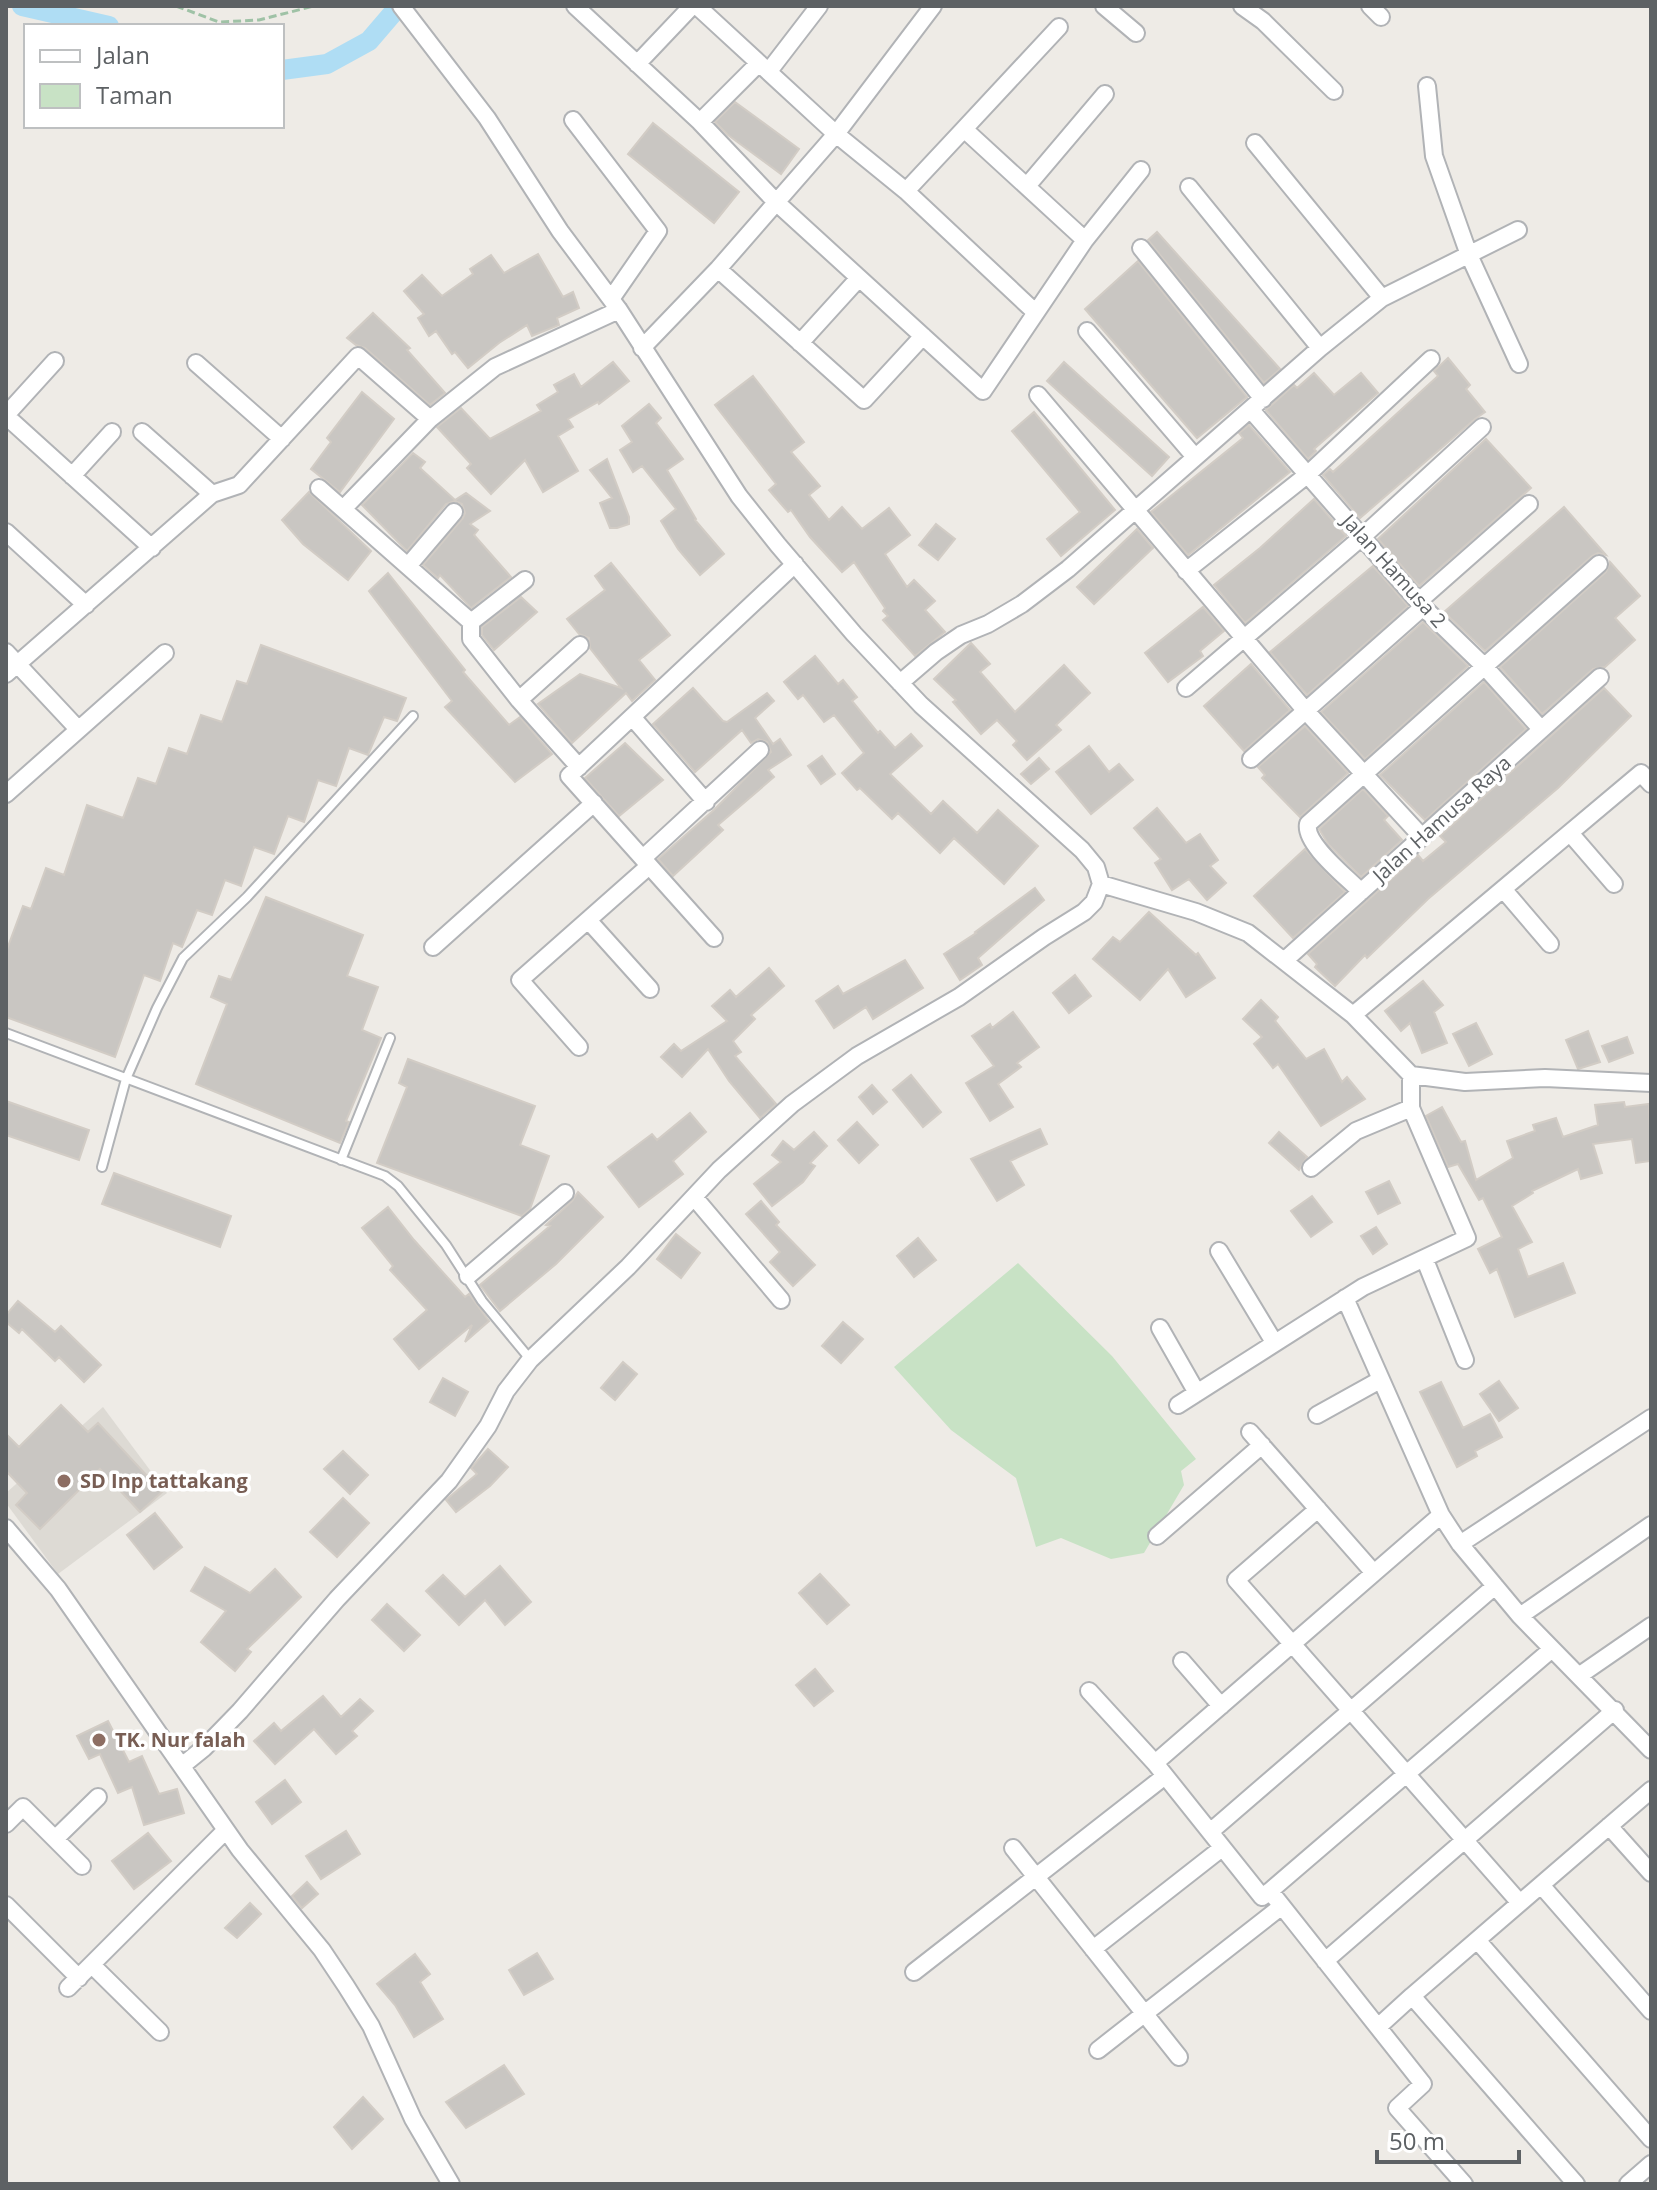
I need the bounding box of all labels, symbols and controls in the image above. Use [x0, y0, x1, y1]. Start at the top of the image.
legend [24, 24, 284, 128]
text: Jalan [94, 38, 150, 71]
text: Taman [96, 78, 173, 111]
street label: Jalan Hamusa 2 [1335, 507, 1453, 633]
street label: Jalan Hamusa Raya [1365, 749, 1517, 889]
place label: SD Inp tattakang [80, 1467, 248, 1494]
marker: SD Inp tattakang [55, 1472, 73, 1490]
place label: TK. Nur falah [115, 1726, 246, 1753]
marker: TK. Nur falah [90, 1731, 108, 1749]
scale bar [1377, 2114, 1519, 2164]
text: 50 m [1389, 2124, 1445, 2157]

